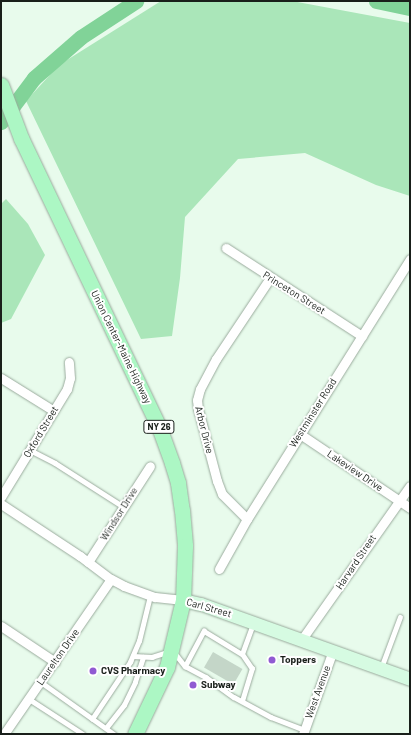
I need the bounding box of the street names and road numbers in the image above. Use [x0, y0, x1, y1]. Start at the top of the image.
street label: Princeton Street [261, 269, 327, 317]
street label: Union Center-Maine Highway [88, 288, 154, 406]
street label: Westminster Road [287, 376, 339, 450]
street label: Oxford Street [21, 404, 61, 460]
street label: Arbor Drive [192, 405, 216, 455]
road number: NY 26 [143, 420, 175, 434]
street label: Lakeview Drive [325, 448, 385, 494]
street label: Windsor Drive [98, 485, 140, 543]
street label: Harvard Street [333, 532, 379, 592]
street label: Carl Street [185, 596, 233, 620]
street label: Laurelton Drive [34, 627, 82, 687]
street label: West Avenue [303, 664, 333, 720]

